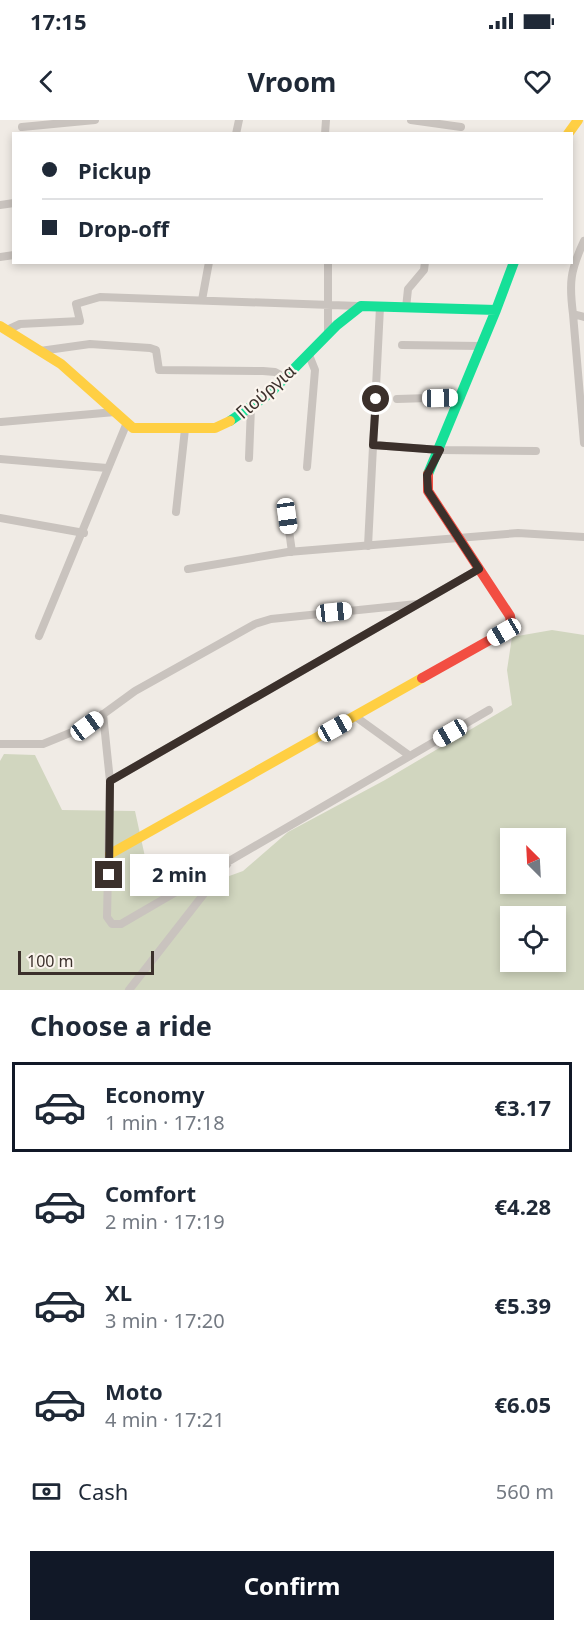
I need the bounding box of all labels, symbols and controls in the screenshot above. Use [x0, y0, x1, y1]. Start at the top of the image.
text: 17:15 [30, 6, 87, 36]
text: Vroom [248, 63, 336, 100]
icon: back [30, 65, 63, 98]
icon: heart [521, 65, 554, 98]
text: Pickup [78, 155, 151, 185]
text: Drop-off [78, 213, 169, 243]
street label: Γιούργια [230, 359, 300, 424]
route start [362, 385, 389, 412]
car [422, 389, 458, 407]
car [276, 497, 298, 535]
car [315, 601, 353, 623]
car [484, 615, 524, 649]
car [67, 708, 107, 744]
car [315, 711, 355, 745]
car [430, 716, 470, 750]
north arrow [500, 828, 566, 894]
map controls [500, 828, 566, 972]
callout: 2 min [130, 854, 229, 896]
route end [95, 861, 122, 888]
text: 2 min [152, 861, 207, 888]
button: locate [500, 906, 566, 972]
scale bar [18, 948, 154, 976]
text: 100 m [27, 950, 74, 972]
text: Choose a ride [30, 1007, 212, 1044]
text: Economy [105, 1079, 204, 1109]
icon: car [33, 1080, 87, 1134]
text: €3.17 [494, 1092, 551, 1122]
text: 1 min · 17:18 [105, 1109, 225, 1136]
text: Comfort [105, 1178, 196, 1208]
icon: car [33, 1179, 87, 1233]
text: €4.28 [494, 1191, 551, 1221]
text: 2 min · 17:19 [105, 1208, 225, 1235]
text: XL [105, 1277, 132, 1307]
icon: car [33, 1278, 87, 1332]
text: €5.39 [494, 1290, 551, 1320]
text: 3 min · 17:20 [105, 1307, 225, 1334]
text: Moto [105, 1376, 163, 1406]
icon: car [33, 1377, 87, 1431]
text: €6.05 [494, 1389, 551, 1419]
text: 4 min · 17:21 [105, 1406, 225, 1433]
icon: cash [30, 1475, 63, 1508]
text: Cash [78, 1476, 128, 1506]
text: 560 m [496, 1478, 554, 1505]
button: Confirm [30, 1551, 554, 1620]

